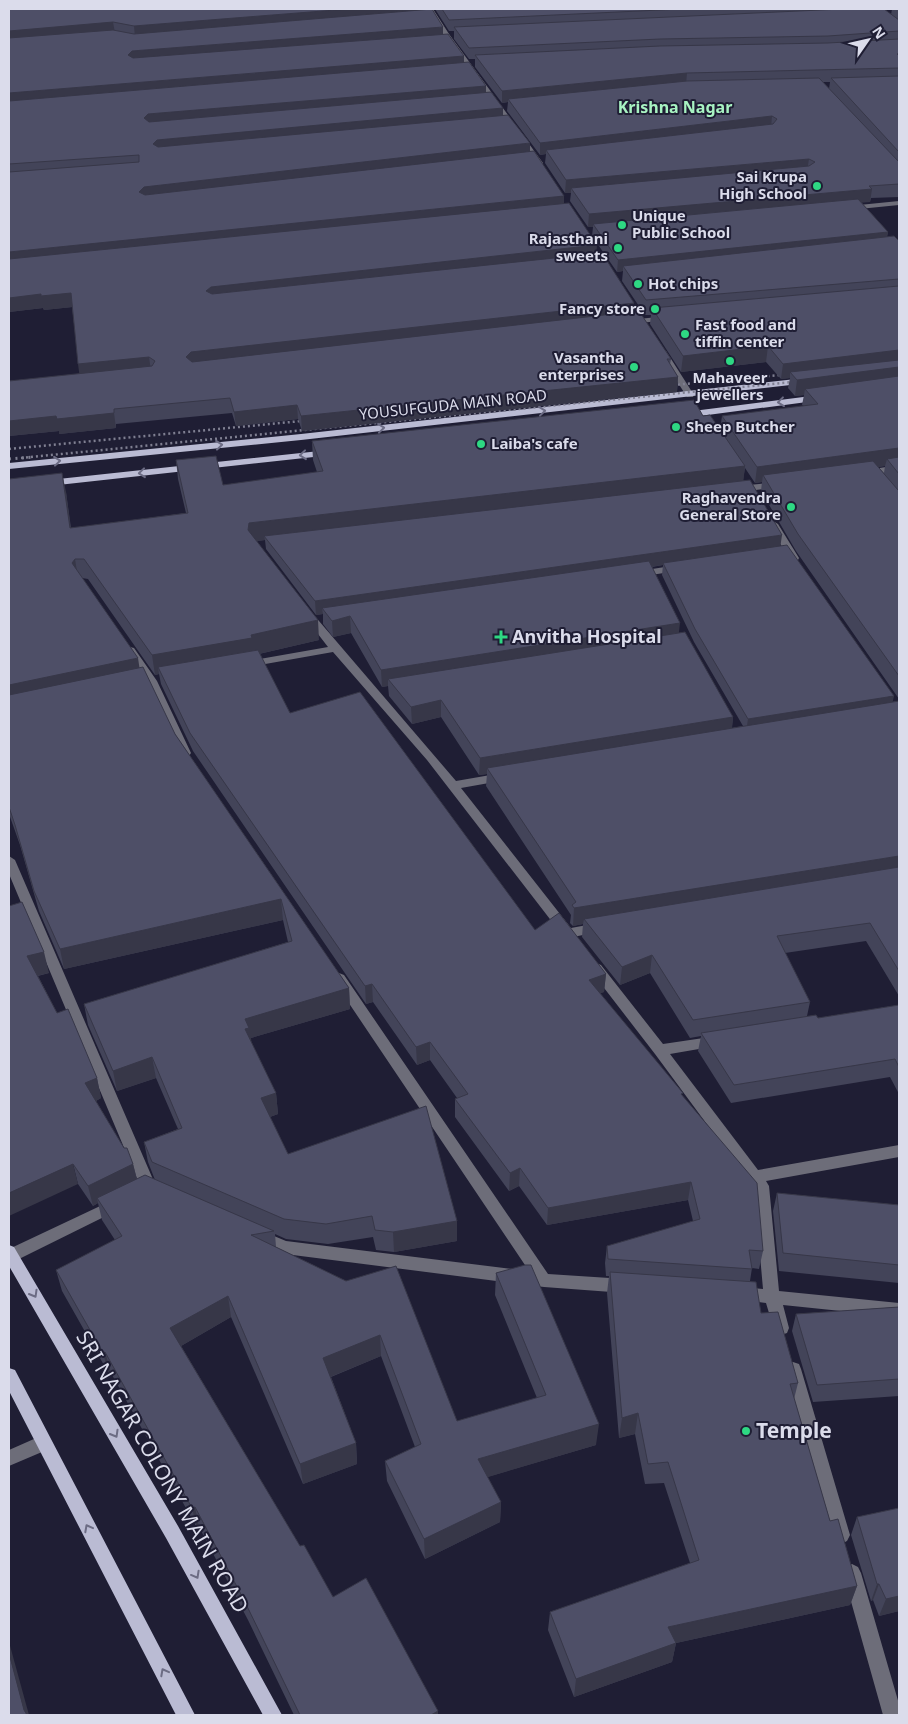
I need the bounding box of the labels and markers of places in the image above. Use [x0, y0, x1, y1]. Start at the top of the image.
place label: Sai Krupa High School [719, 166, 807, 203]
marker: Sai Krupa High School [811, 180, 823, 192]
place label: Unique Public School [632, 205, 730, 242]
marker: Unique Public School [616, 219, 628, 231]
place label: Rajasthani sweets [529, 228, 608, 265]
marker: Rajasthani sweets [612, 242, 624, 254]
place label: Hot chips [648, 273, 718, 293]
marker: Hot chips [632, 278, 644, 290]
place label: Fancy store [559, 298, 645, 318]
marker: Fancy store [649, 303, 661, 315]
place label: Fast food and tiffin center [695, 314, 796, 351]
marker: Fast food and tiffin center [679, 328, 691, 340]
place label: Vasantha enterprises [538, 347, 624, 384]
marker: Mahaveer jewellers [724, 355, 736, 367]
marker: Vasantha enterprises [628, 361, 640, 373]
place label: Mahaveer jewellers [692, 367, 768, 404]
place label: Sheep Butcher [686, 416, 795, 436]
marker: Sheep Butcher [670, 421, 682, 433]
place label: Laiba's cafe [491, 433, 578, 453]
marker: Laiba's cafe [475, 438, 487, 450]
place label: Raghavendra General Store [679, 487, 781, 524]
marker: Raghavendra General Store [785, 501, 797, 513]
place label: Anvitha Hospital [512, 624, 662, 648]
marker: Anvitha Hospital [494, 630, 508, 644]
place label: Temple [756, 1416, 832, 1444]
marker: Temple [740, 1425, 752, 1437]

